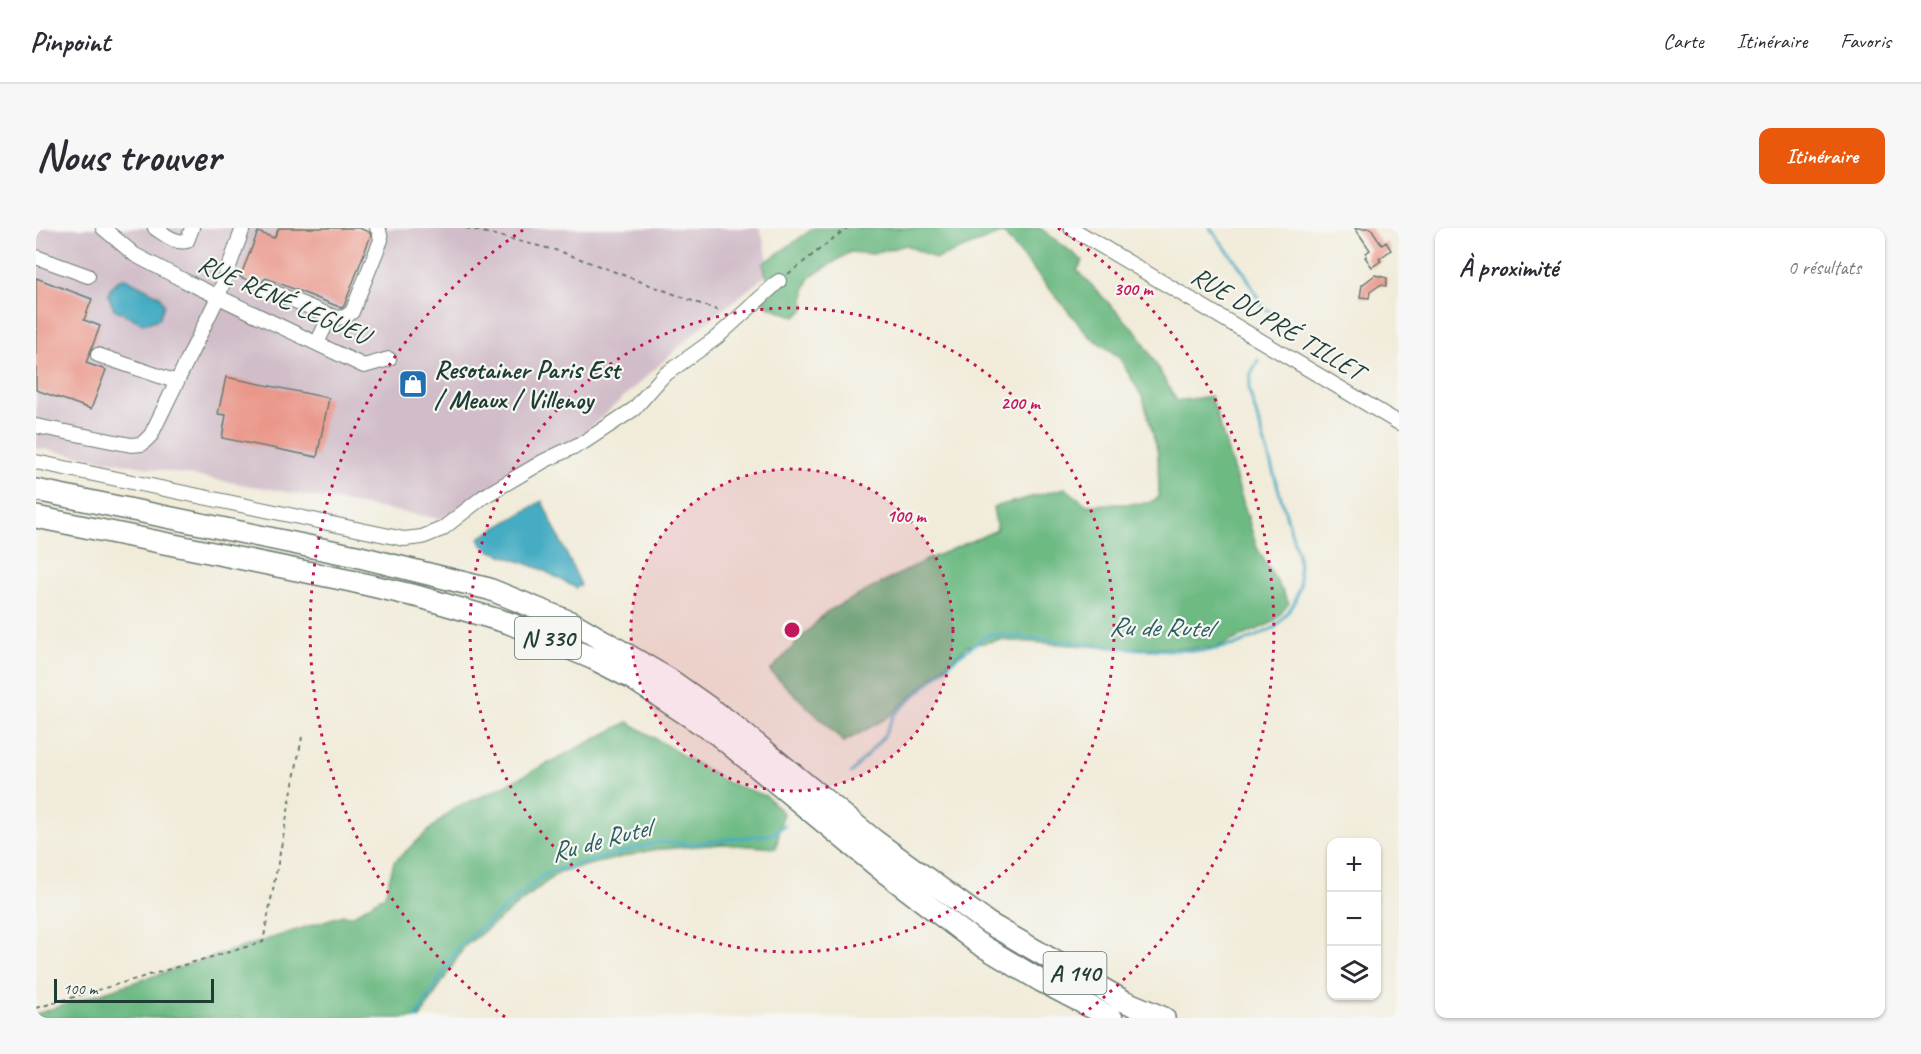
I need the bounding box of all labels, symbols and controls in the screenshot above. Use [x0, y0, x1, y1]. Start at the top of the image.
text: Pinpoint [30, 24, 110, 59]
text: Carte [1663, 28, 1704, 54]
text: Itinéraire [1737, 28, 1807, 54]
text: Favoris [1840, 28, 1891, 54]
button: Itinéraire [1759, 128, 1885, 184]
text: Nous trouver [36, 130, 220, 183]
street label: RUE RENÉ LEGUEU [193, 247, 379, 354]
text: À proximité [1459, 251, 1558, 284]
text: 0 résultats [1788, 255, 1861, 280]
street label: RUE DU PRÉ TILLET [1185, 259, 1374, 391]
text: 300 m [1114, 278, 1154, 300]
place label: Resotainer Paris Est / Meaux / Villenoy [434, 353, 623, 416]
shop icon: Resotainer Paris Est / Meaux / Villenoy [397, 368, 429, 400]
text: 200 m [1001, 392, 1041, 414]
text: 100 m [887, 505, 927, 527]
water label: Ru de Rutel [1109, 609, 1220, 645]
road number: N 330 [515, 617, 581, 659]
centre of rings [782, 620, 802, 640]
water label: Ru de Rutel [546, 808, 662, 870]
map controls [1327, 838, 1381, 1000]
button: + [1327, 838, 1381, 892]
button: − [1327, 892, 1381, 946]
button: layers [1327, 946, 1381, 1000]
road number: A 140 [1044, 952, 1106, 994]
scale bar [54, 976, 214, 1004]
text: 100 m [63, 979, 97, 999]

